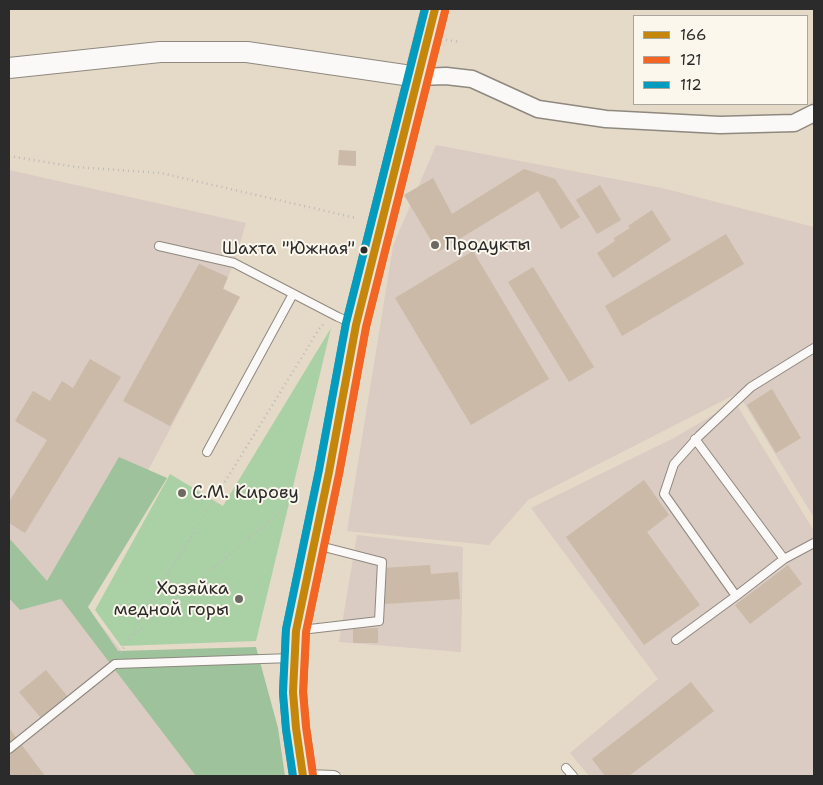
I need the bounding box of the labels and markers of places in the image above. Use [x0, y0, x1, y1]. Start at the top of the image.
place label: Продукты [445, 234, 531, 256]
marker: Продукты [429, 239, 441, 251]
place label: Шахта "Южная" [222, 240, 355, 260]
marker: Шахта "Южная" [359, 245, 369, 255]
place label: С.М. Кирову [192, 482, 299, 504]
marker: С.М. Кирову [176, 487, 188, 499]
place label: Хозяйка медной горы [114, 578, 229, 620]
marker: Хозяйка медной горы [233, 593, 245, 605]

